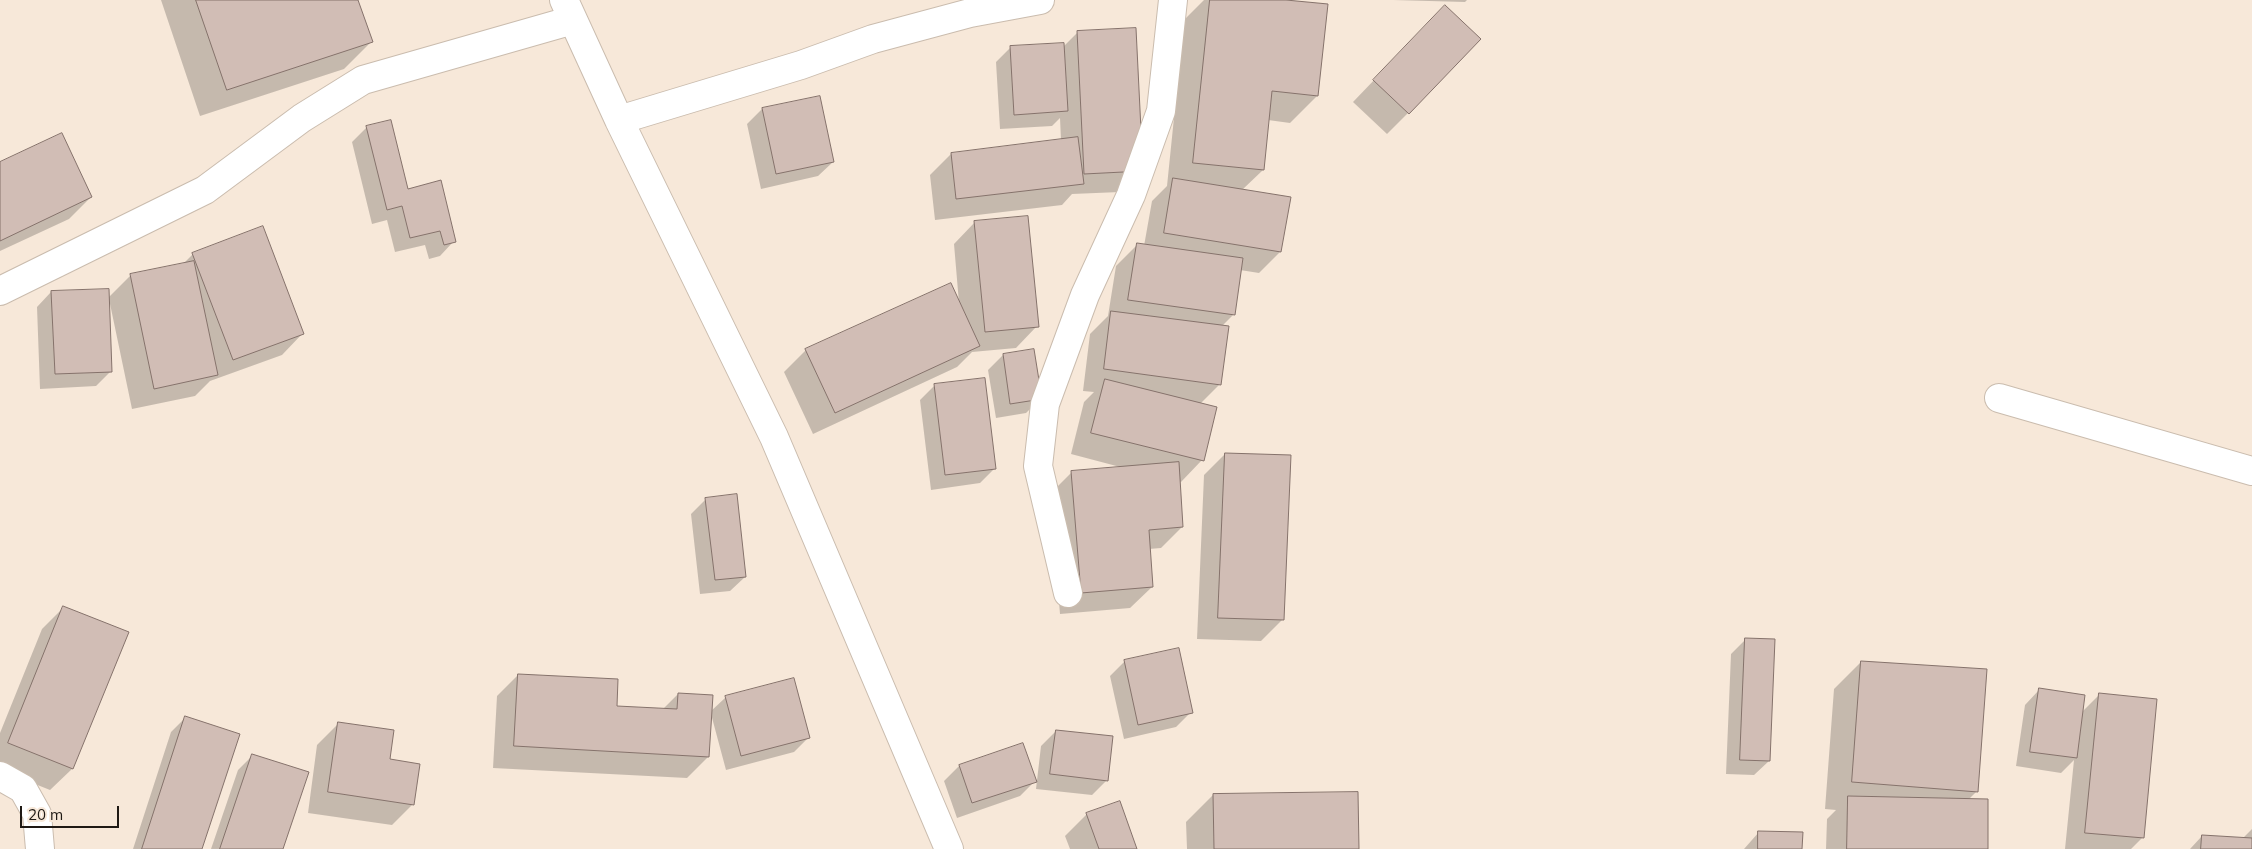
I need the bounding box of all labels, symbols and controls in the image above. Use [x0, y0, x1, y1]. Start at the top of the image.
scale bar [22, 796, 121, 828]
text: 20 m [28, 805, 63, 824]

